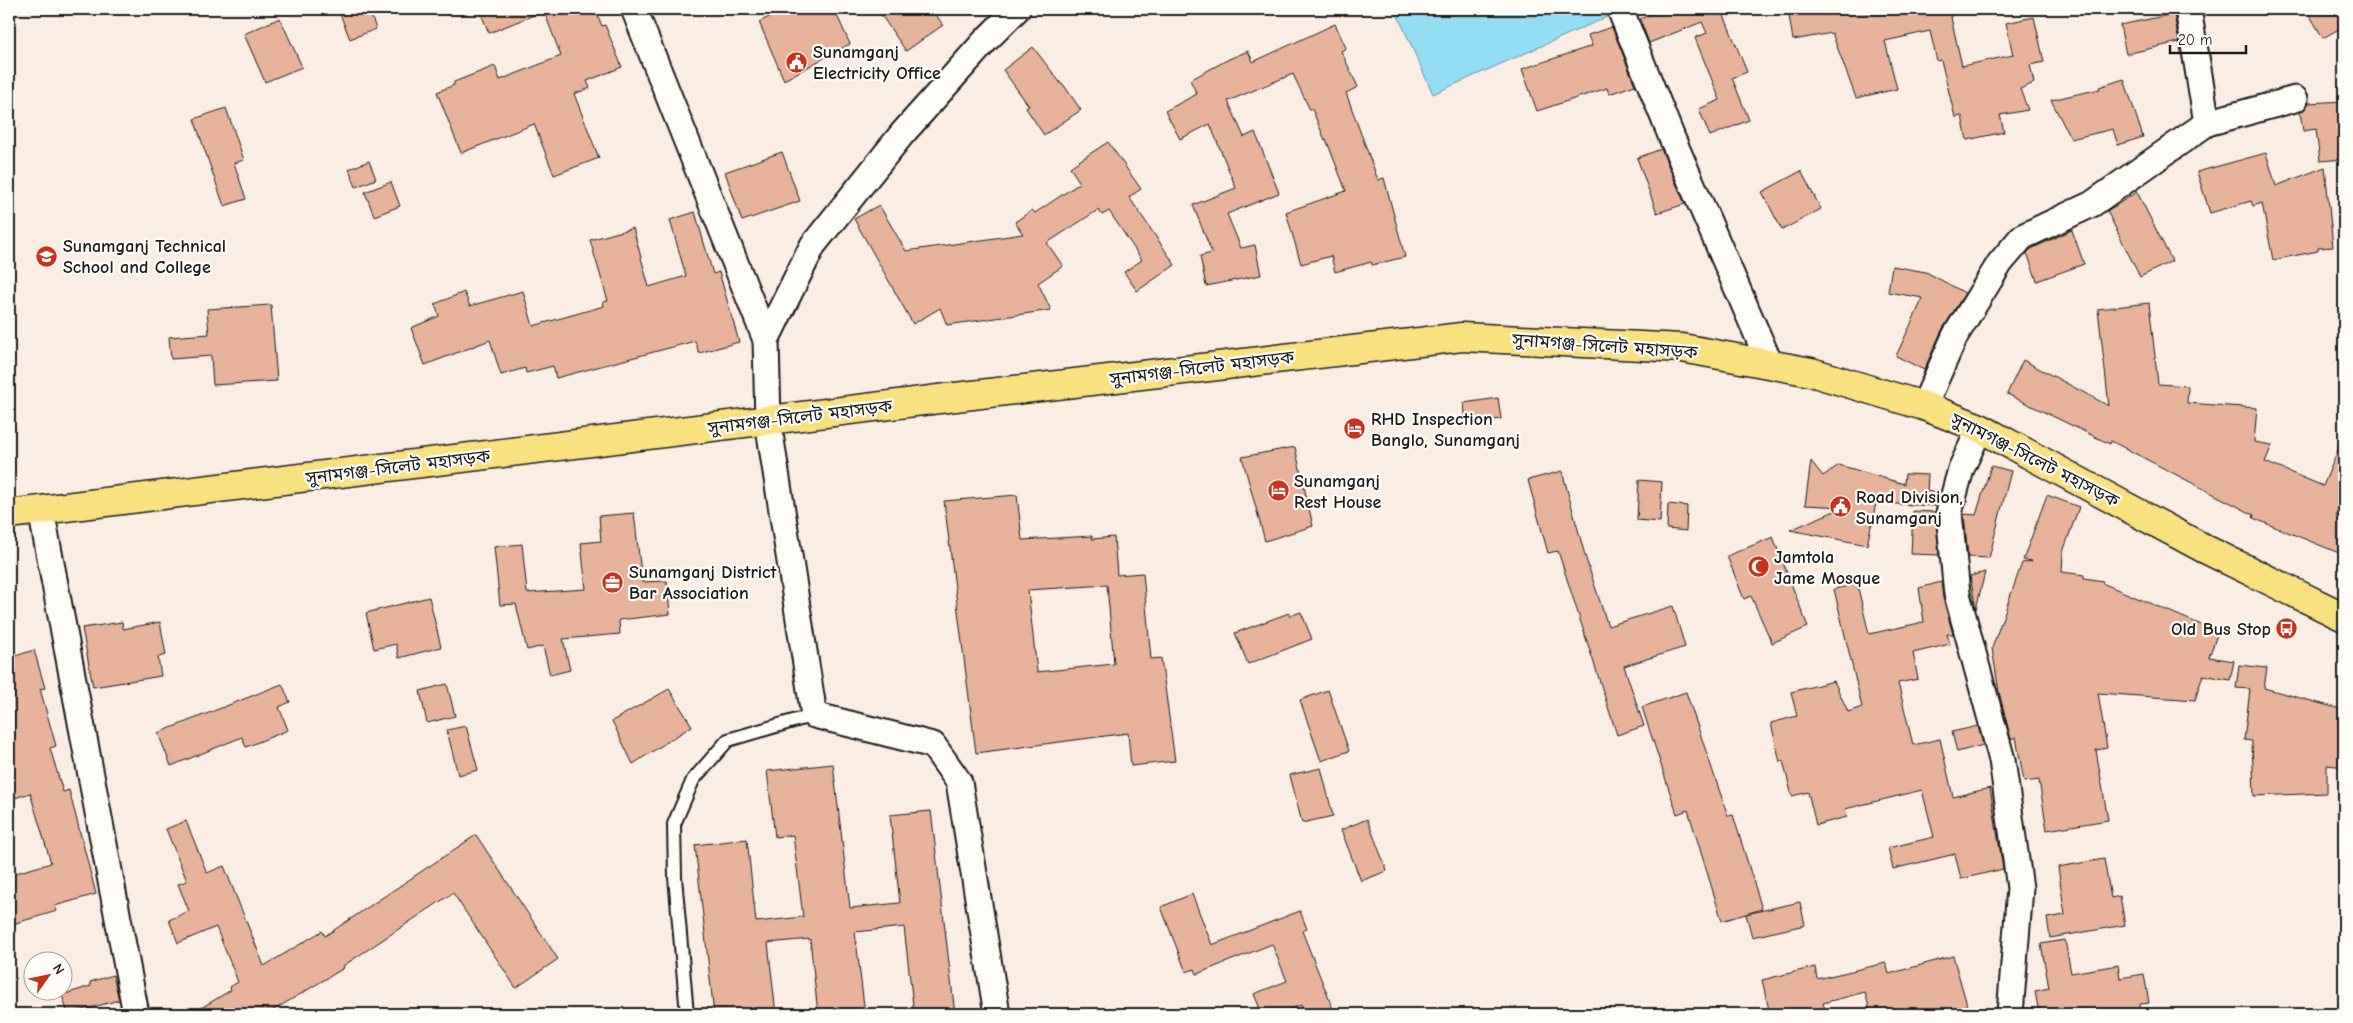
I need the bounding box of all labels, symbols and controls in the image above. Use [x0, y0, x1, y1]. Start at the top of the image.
scale bar [2170, 22, 2247, 54]
text: 20 m [2178, 31, 2212, 49]
place label: Sunamganj Electricity Office [813, 42, 941, 84]
public building icon: Sunamganj Electricity Office [785, 50, 809, 74]
place label: Sunamganj Technical School and College [63, 236, 226, 278]
school or university icon: Sunamganj Technical School and College [35, 244, 59, 268]
street label: সুনামগঞ্জ-সিলেট মহাসড়ক [1510, 329, 1699, 363]
street label: সুনামগঞ্জ-সিলেট মহাসড়ক [1108, 347, 1296, 390]
street label: সুনামগঞ্জ-সিলেট মহাসড়ক [706, 396, 894, 439]
street label: সুনামগঞ্জ-সিলেট মহাসড়ক [1946, 408, 2123, 512]
place label: RHD Inspection Banglo, Sunamganj [1371, 409, 1520, 451]
hotel icon: RHD Inspection Banglo, Sunamganj [1343, 417, 1367, 441]
street label: সুনামগঞ্জ-সিলেট মহাসড়ক [304, 446, 492, 489]
place label: Sunamganj Rest House [1294, 471, 1381, 513]
hotel icon: Sunamganj Rest House [1266, 479, 1290, 503]
place label: Road Division, Sunamganj [1856, 487, 1963, 529]
public building icon: Road Division, Sunamganj [1828, 495, 1852, 519]
place label: Jamtola Jame Mosque [1774, 547, 1880, 589]
mosque icon: Jamtola Jame Mosque [1746, 555, 1770, 579]
place label: Sunamganj District Bar Association [629, 562, 778, 604]
office icon: Sunamganj District Bar Association [601, 570, 625, 594]
bus stop icon: Old Bus Stop [2275, 617, 2299, 641]
place label: Old Bus Stop [2171, 619, 2271, 640]
north arrow [22, 950, 72, 1000]
text: N [49, 961, 68, 978]

